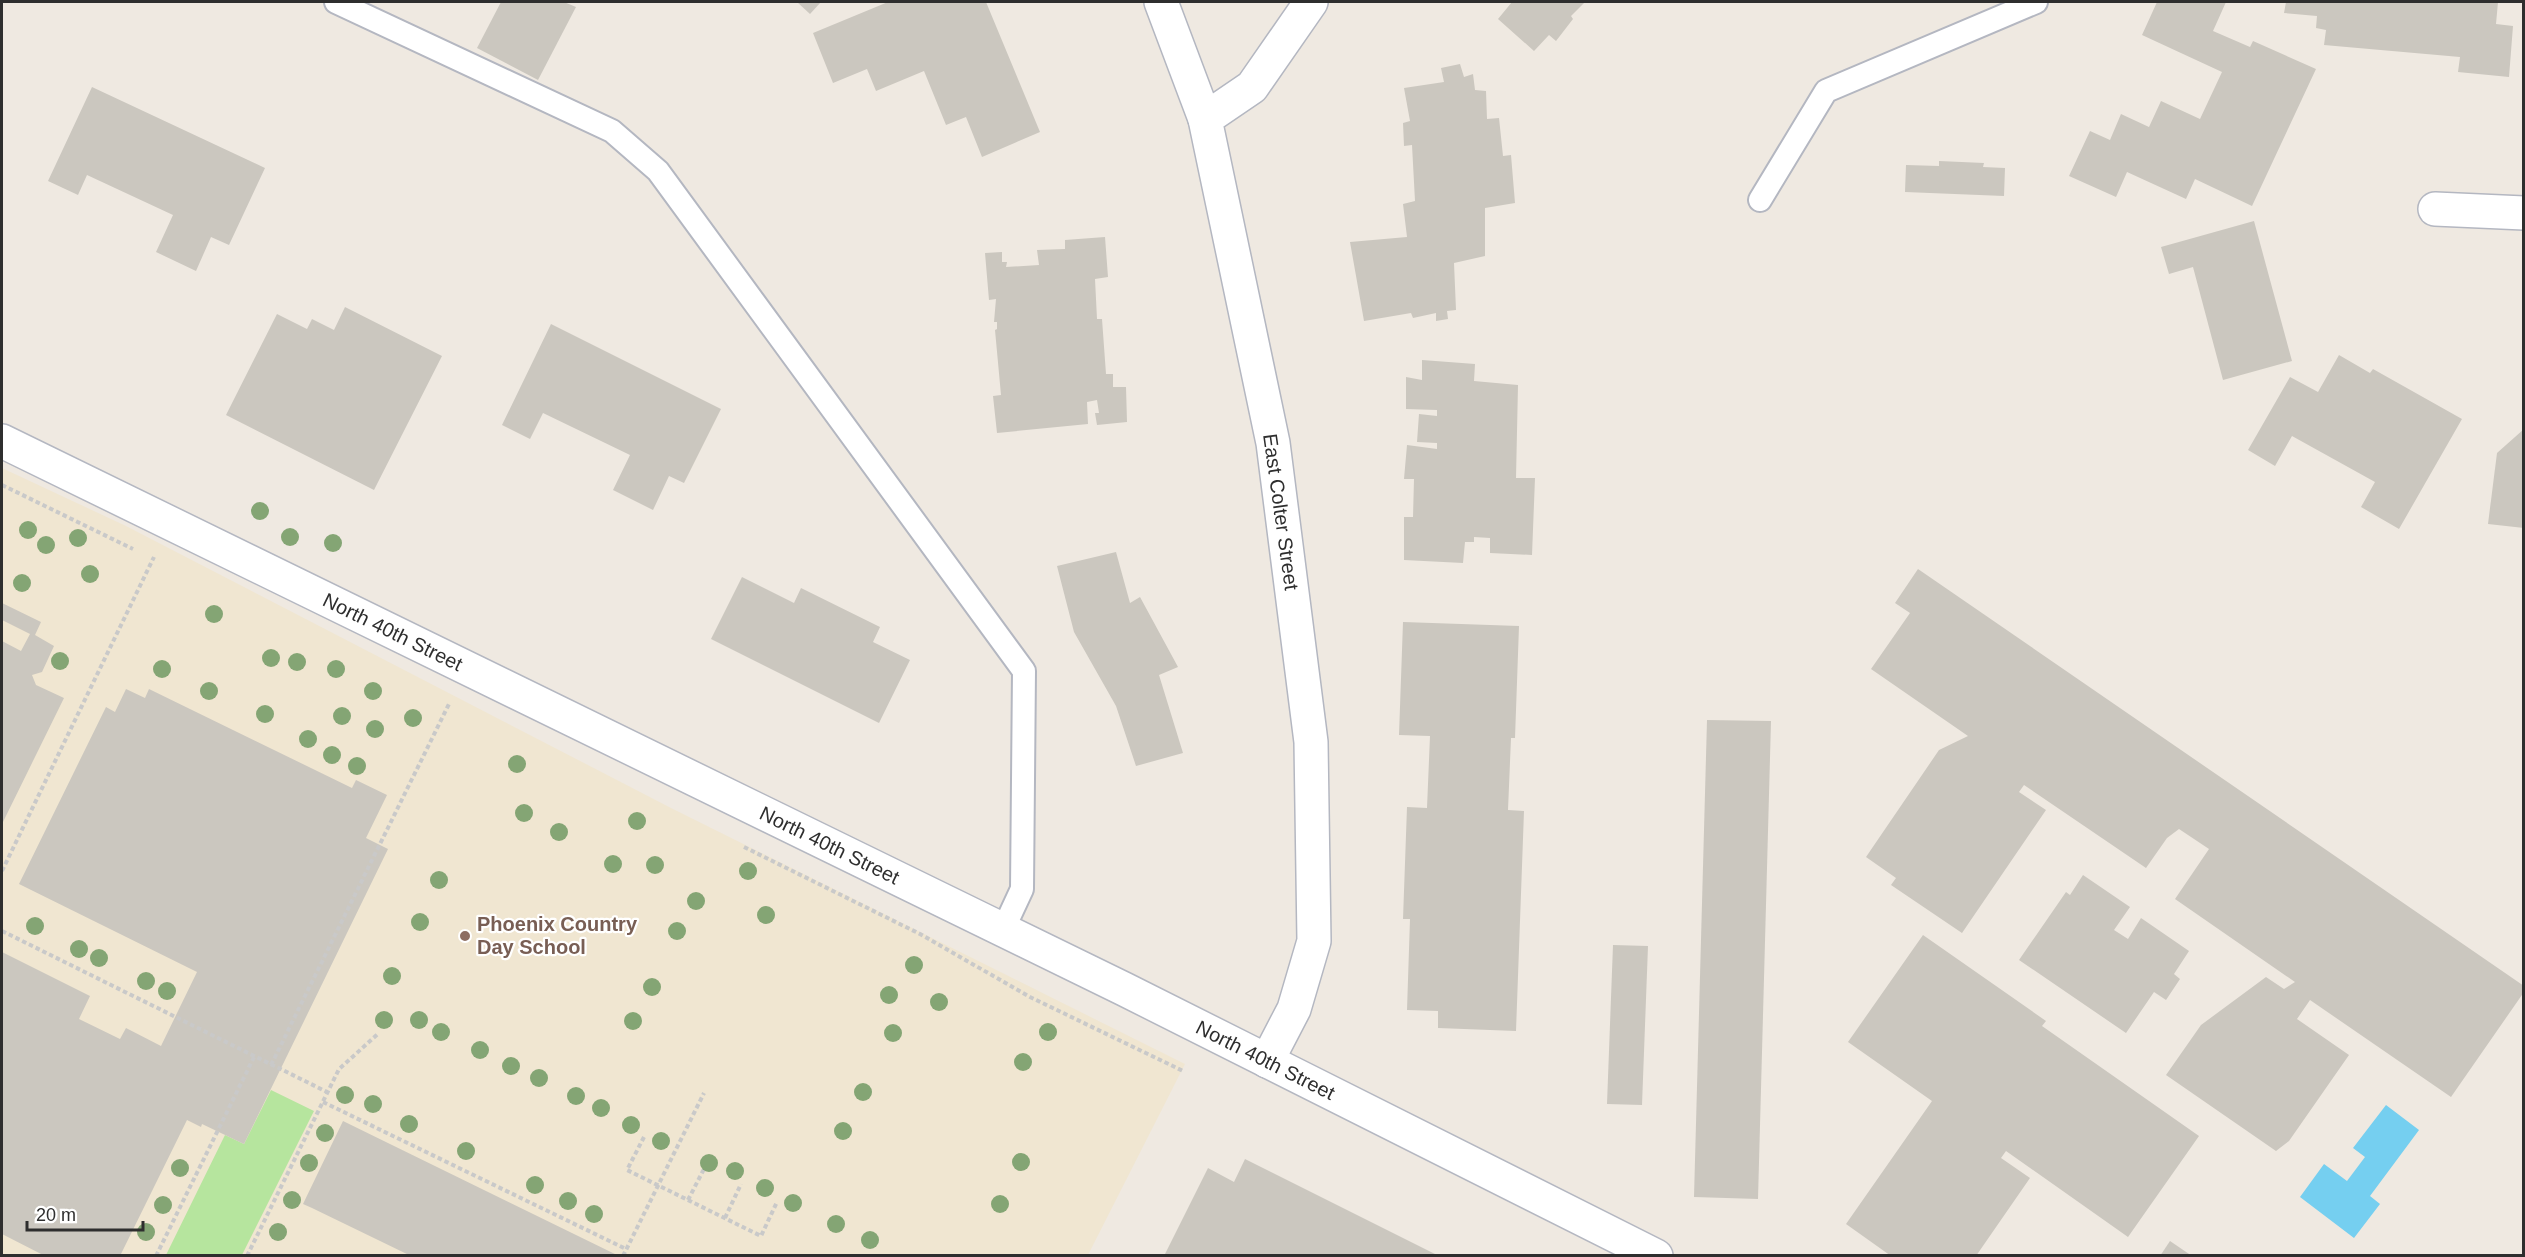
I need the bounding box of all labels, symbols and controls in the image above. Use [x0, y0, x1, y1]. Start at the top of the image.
street label: East Colter Street [1259, 432, 1303, 592]
street label: North 40th Street [320, 589, 467, 675]
street label: North 40th Street [756, 802, 903, 889]
place label: Phoenix Country Day School [477, 913, 638, 958]
marker: Phoenix Country Day School [458, 929, 472, 943]
street label: North 40th Street [1192, 1016, 1339, 1104]
scale bar [27, 1194, 142, 1232]
text: 20 m [36, 1205, 76, 1225]

